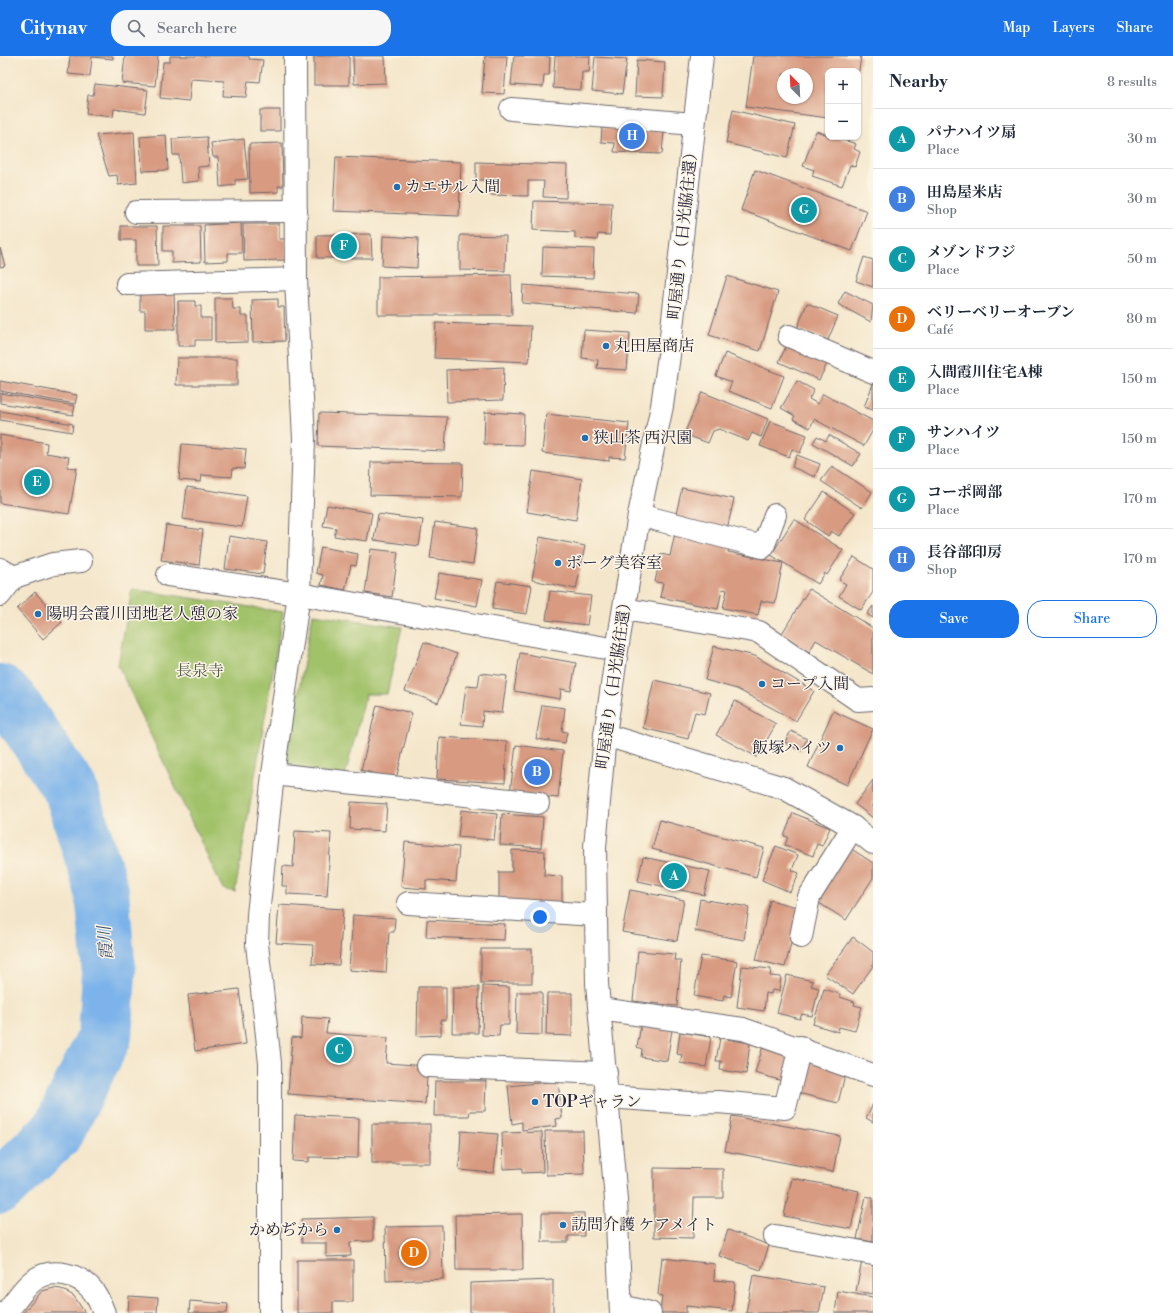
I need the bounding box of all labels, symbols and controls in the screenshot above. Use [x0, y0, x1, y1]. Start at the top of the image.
search box [111, 10, 391, 46]
text: Citynav [20, 16, 87, 40]
icon: search [125, 17, 147, 39]
text: Search here [157, 19, 237, 38]
text: Map [1003, 19, 1030, 37]
text: Layers [1052, 19, 1095, 37]
text: Share [1117, 19, 1153, 37]
north arrow [777, 68, 813, 104]
map controls [825, 68, 861, 140]
button: + [825, 68, 861, 104]
text: Nearby [889, 71, 948, 93]
text: 8 results [1107, 74, 1157, 90]
button: − [825, 104, 861, 140]
pin: H [619, 121, 645, 151]
text: パナハイツ扇 [927, 123, 1016, 142]
text: A [897, 131, 907, 147]
text: 30 m [1127, 131, 1157, 147]
text: Place [927, 142, 959, 158]
street label: 町屋通り（日光脇往還） [664, 143, 702, 321]
place label: カエサル入間 [405, 177, 500, 197]
marker: カエサル入間 [392, 182, 402, 192]
text: 田島屋米店 [927, 183, 1002, 202]
text: B [897, 191, 907, 207]
text: 30 m [1127, 191, 1157, 207]
pin: G [791, 195, 817, 225]
text: Shop [927, 202, 957, 218]
pin: F [331, 231, 357, 261]
text: メゾンドフジ [927, 243, 1016, 262]
text: C [897, 251, 907, 267]
text: 50 m [1127, 251, 1157, 267]
text: Place [927, 262, 959, 278]
text: ベリーベリーオーブン [927, 303, 1075, 322]
text: D [897, 311, 907, 327]
text: 80 m [1126, 311, 1157, 327]
text: Café [927, 322, 954, 338]
place label: 丸田屋商店 [614, 336, 694, 356]
marker: 丸田屋商店 [601, 341, 611, 351]
text: 入間霞川住宅A棟 [927, 363, 1043, 382]
text: E [897, 371, 907, 387]
text: 150 m [1122, 371, 1157, 387]
text: Place [927, 382, 959, 398]
text: サンハイツ [927, 423, 1000, 442]
place label: 狭山茶 西沢園 [593, 428, 692, 448]
text: F [897, 431, 907, 447]
text: 150 m [1122, 431, 1157, 447]
marker: 狭山茶 西沢園 [580, 433, 590, 443]
text: Place [927, 442, 959, 458]
pin: E [24, 467, 50, 497]
text: コーポ岡部 [927, 483, 1002, 502]
text: G [897, 491, 907, 507]
text: 170 m [1123, 491, 1157, 507]
text: Place [927, 502, 959, 518]
text: 長谷部印房 [927, 543, 1002, 562]
text: H [897, 551, 907, 567]
text: 170 m [1123, 551, 1157, 567]
place label: ボーグ美容室 [566, 553, 662, 573]
marker: ボーグ美容室 [553, 558, 563, 568]
text: Shop [927, 562, 957, 578]
street label: 町屋通り（日光脇往還） [592, 593, 636, 771]
button: Save [889, 600, 1019, 638]
button: Share [1027, 600, 1157, 638]
place label: 陽明会霞川団地老人憩の家 [46, 604, 238, 624]
marker: 陽明会霞川団地老人憩の家 [33, 609, 43, 619]
park label: 長泉寺 [176, 661, 224, 681]
place label: コープ入間 [770, 674, 849, 694]
marker: コープ入間 [757, 679, 767, 689]
place label: 飯塚ハイツ [752, 738, 832, 758]
marker: 飯塚ハイツ [835, 743, 845, 753]
pin: B [524, 757, 550, 787]
pin: A [661, 861, 687, 891]
your location [530, 907, 550, 927]
water label: 霞川 [93, 923, 118, 961]
pin: C [326, 1035, 352, 1065]
place label: TOPギャラン [543, 1092, 642, 1112]
marker: TOPギャラン [530, 1097, 540, 1107]
place label: 訪問介護 ケアメイト [571, 1215, 717, 1235]
place label: かめぢから [249, 1220, 329, 1240]
marker: 訪問介護 ケアメイト [558, 1220, 568, 1230]
marker: かめぢから [332, 1225, 342, 1235]
pin: D [401, 1238, 427, 1268]

